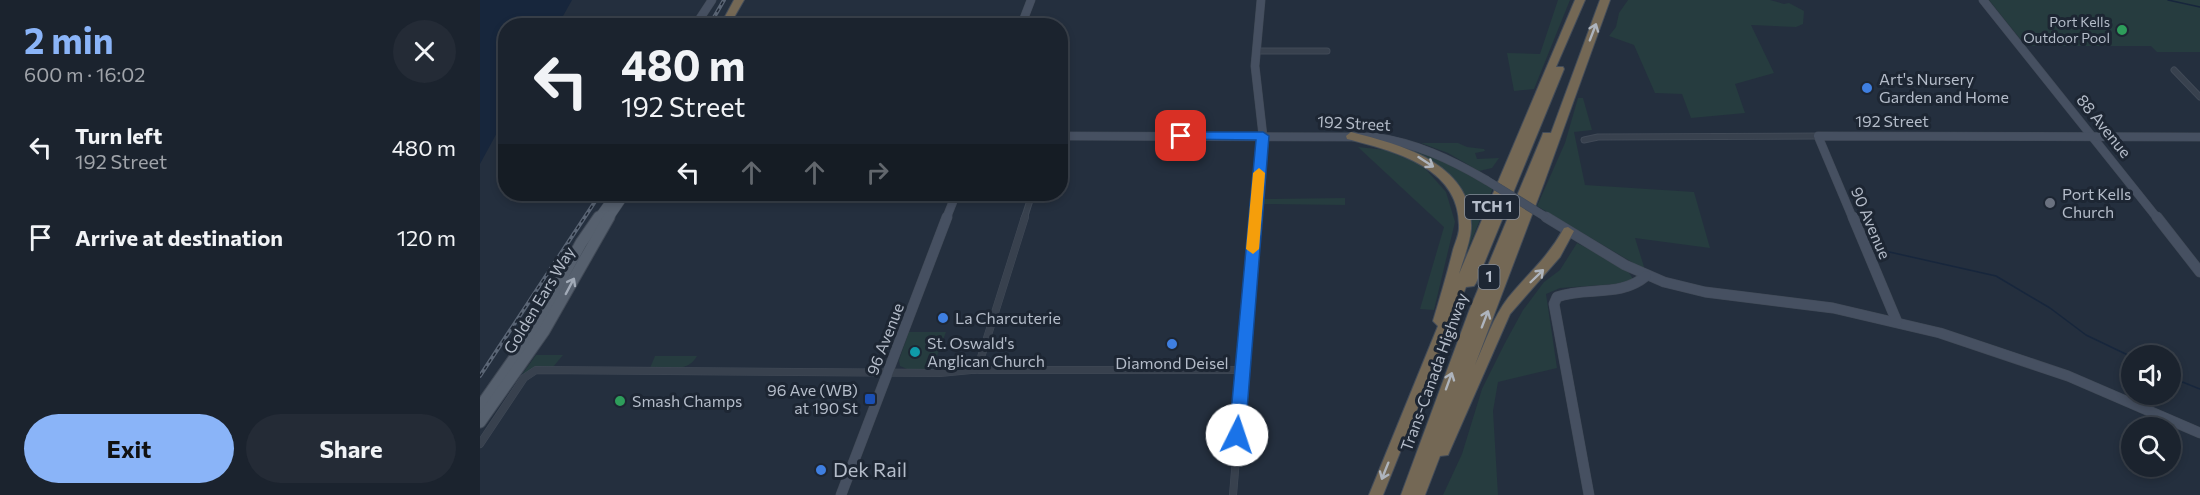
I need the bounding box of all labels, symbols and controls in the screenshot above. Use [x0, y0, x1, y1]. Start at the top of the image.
place label: Port Kells Outdoor Pool [2023, 13, 2110, 46]
text: 2 min [24, 17, 114, 61]
button: close [393, 20, 456, 83]
one-way arrow [1588, 23, 1599, 42]
marker: Port Kells Outdoor Pool [2115, 23, 2129, 37]
text: 480 m [621, 38, 745, 90]
icon: left [522, 42, 600, 120]
text: 600 m · 16:02 [24, 62, 145, 86]
place label: Art's Nursery Garden and Home [1879, 69, 2009, 106]
marker: Art's Nursery Garden and Home [1860, 81, 1874, 95]
text: 192 Street [621, 90, 745, 123]
street label: 88 Avenue [2073, 90, 2136, 161]
pin [1155, 110, 1206, 161]
street label: 192 Street [1317, 111, 1392, 134]
street label: 192 Street [1855, 111, 1929, 130]
icon: arrive [1164, 119, 1197, 152]
text: Turn left [75, 122, 162, 149]
icon: left [24, 131, 57, 164]
text: 480 m [392, 134, 456, 161]
text: 192 Street [75, 149, 167, 173]
one-way arrow [1417, 155, 1434, 168]
icon: left [672, 156, 705, 189]
icon: ahead [735, 156, 768, 189]
icon: ahead [798, 156, 831, 189]
icon: right [861, 156, 894, 189]
street label: 90 Avenue [1848, 184, 1895, 262]
place label: Port Kells Church [2062, 184, 2131, 221]
road number: TCH 1 [1465, 195, 1519, 219]
marker: Port Kells Church [2043, 196, 2057, 210]
icon: arrive [24, 221, 57, 254]
text: Arrive at destination [75, 224, 283, 251]
text: 120 m [397, 224, 456, 251]
street label: Golden Ears Way [499, 243, 578, 357]
road number: 1 [1478, 265, 1500, 289]
one-way arrow [1529, 268, 1544, 283]
one-way arrow [564, 278, 576, 295]
street label: Trans-Canada Highway [1396, 290, 1471, 454]
street label: 96 Avenue [862, 300, 907, 378]
place label: La Charcuterie [955, 308, 1061, 327]
one-way arrow [1480, 310, 1491, 328]
marker: La Charcuterie [936, 311, 950, 325]
place label: St. Oswald's Anglican Church [927, 333, 1045, 370]
marker: Diamond Deisel [1165, 337, 1179, 351]
marker: St. Oswald's Anglican Church [908, 345, 922, 359]
map controls [2121, 345, 2181, 477]
button: sound [2121, 345, 2181, 405]
place label: Diamond Deisel [1115, 353, 1229, 372]
one-way arrow [1445, 372, 1456, 391]
place label: 96 Ave (WB) at 190 St [767, 380, 858, 417]
place label: Smash Champs [632, 391, 742, 410]
marker: 96 Ave (WB) at 190 St [863, 392, 877, 406]
marker: Smash Champs [613, 394, 627, 408]
position arrow [1205, 403, 1269, 467]
button: Exit [24, 414, 234, 483]
button: Share [246, 414, 456, 483]
button: search [2121, 417, 2181, 477]
place label: Dek Rail [833, 457, 907, 481]
one-way arrow [1379, 462, 1390, 480]
marker: Dek Rail [814, 463, 828, 477]

